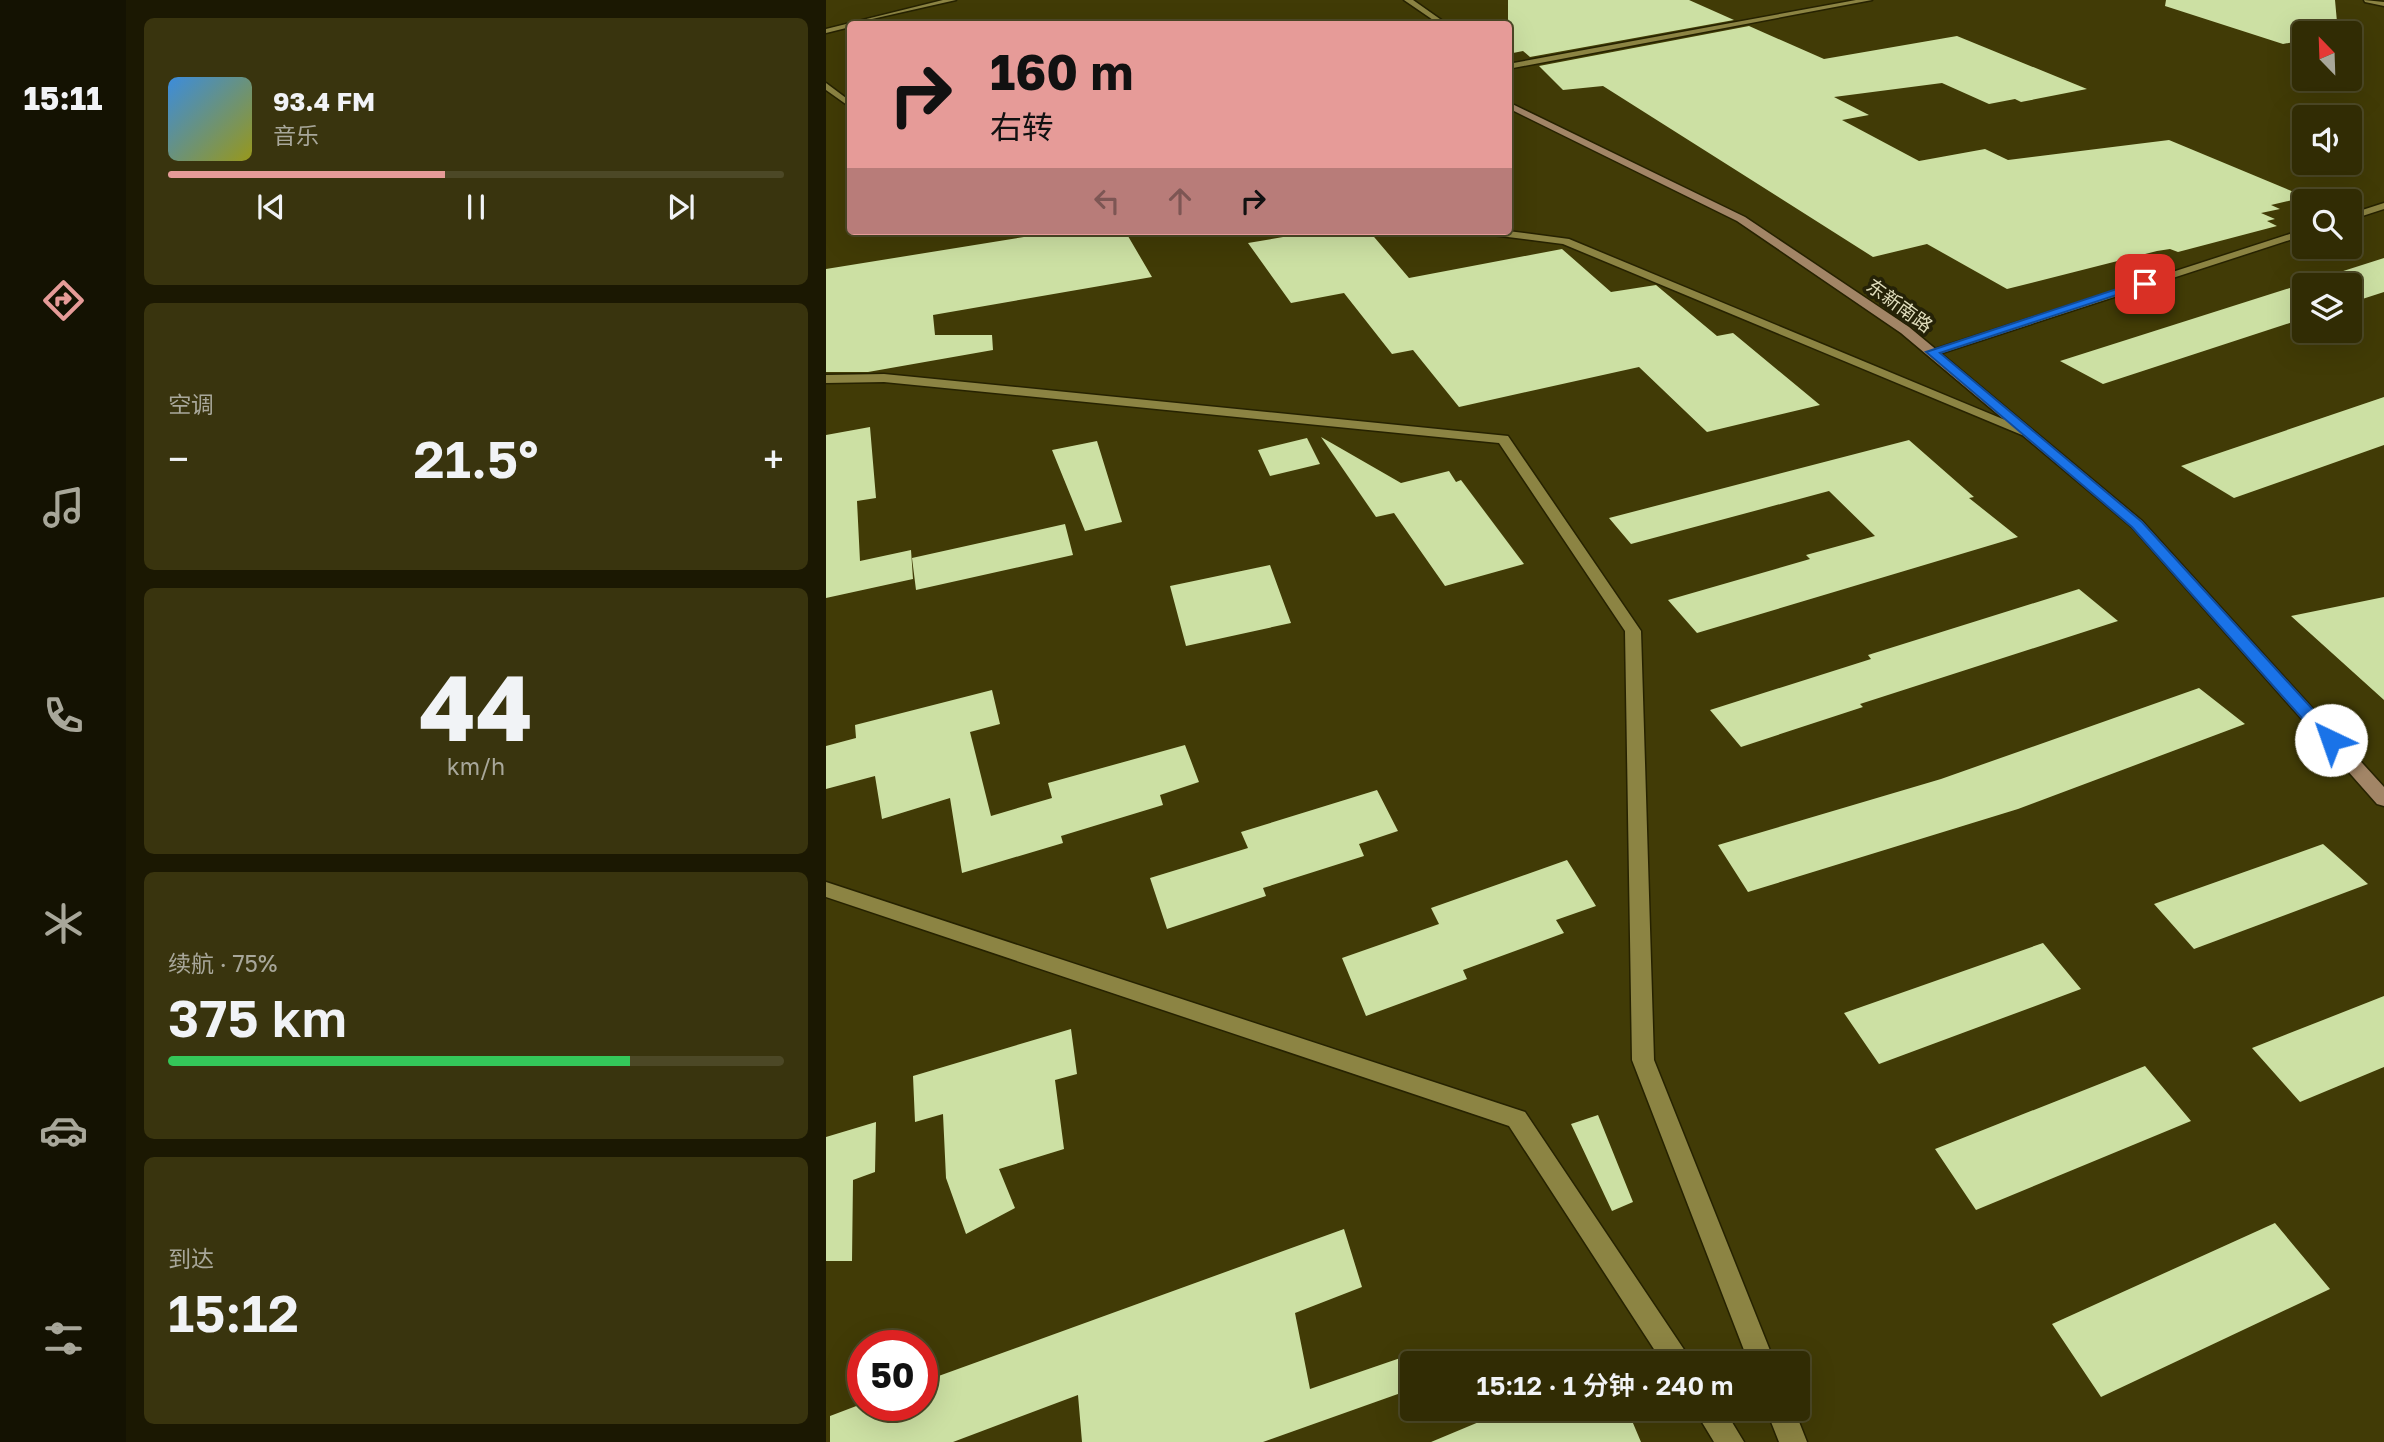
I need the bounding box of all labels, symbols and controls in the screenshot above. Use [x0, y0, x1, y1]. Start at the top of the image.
north arrow [2292, 21, 2362, 91]
map controls [2292, 21, 2362, 343]
text: 160 m [990, 42, 1133, 101]
icon: right [875, 49, 966, 140]
text: 15:11 [23, 79, 103, 117]
text: 93.4 FM [273, 86, 375, 117]
button: sound [2292, 105, 2362, 175]
text: 右转 [990, 108, 1054, 146]
text: 音乐 [273, 121, 319, 149]
icon: left [1088, 182, 1126, 220]
icon: ahead [1161, 182, 1199, 220]
icon: right [1234, 182, 1272, 220]
icon: previous [252, 188, 290, 226]
icon: pause [457, 188, 495, 226]
icon: next [662, 188, 700, 226]
button: search [2292, 189, 2362, 259]
pin [2115, 254, 2175, 314]
icon: arrive [2126, 265, 2164, 303]
street label: 东新南路 [1862, 273, 1938, 337]
button: layers [2292, 273, 2362, 343]
icon: directions [39, 276, 88, 325]
text: 空调 [168, 390, 214, 418]
text: 21.5° [414, 427, 538, 489]
text: − [168, 436, 189, 481]
text: + [763, 436, 784, 481]
icon: music [39, 483, 88, 532]
text: 44 [419, 652, 533, 761]
icon: phone [39, 691, 88, 740]
position arrow [2294, 703, 2368, 777]
text: km/h [447, 752, 505, 780]
icon: climate [39, 899, 88, 948]
text: 续航 · 75% [168, 949, 277, 977]
text: 375 km [168, 986, 347, 1048]
icon: car [39, 1106, 88, 1155]
text: 到达 [168, 1244, 214, 1272]
text: 15:12 [168, 1281, 299, 1343]
icon: filters [39, 1314, 88, 1363]
speed limit sign: 50 [847, 1330, 938, 1421]
text: 15:12 · 1 分钟 · 240 m [1477, 1370, 1733, 1401]

